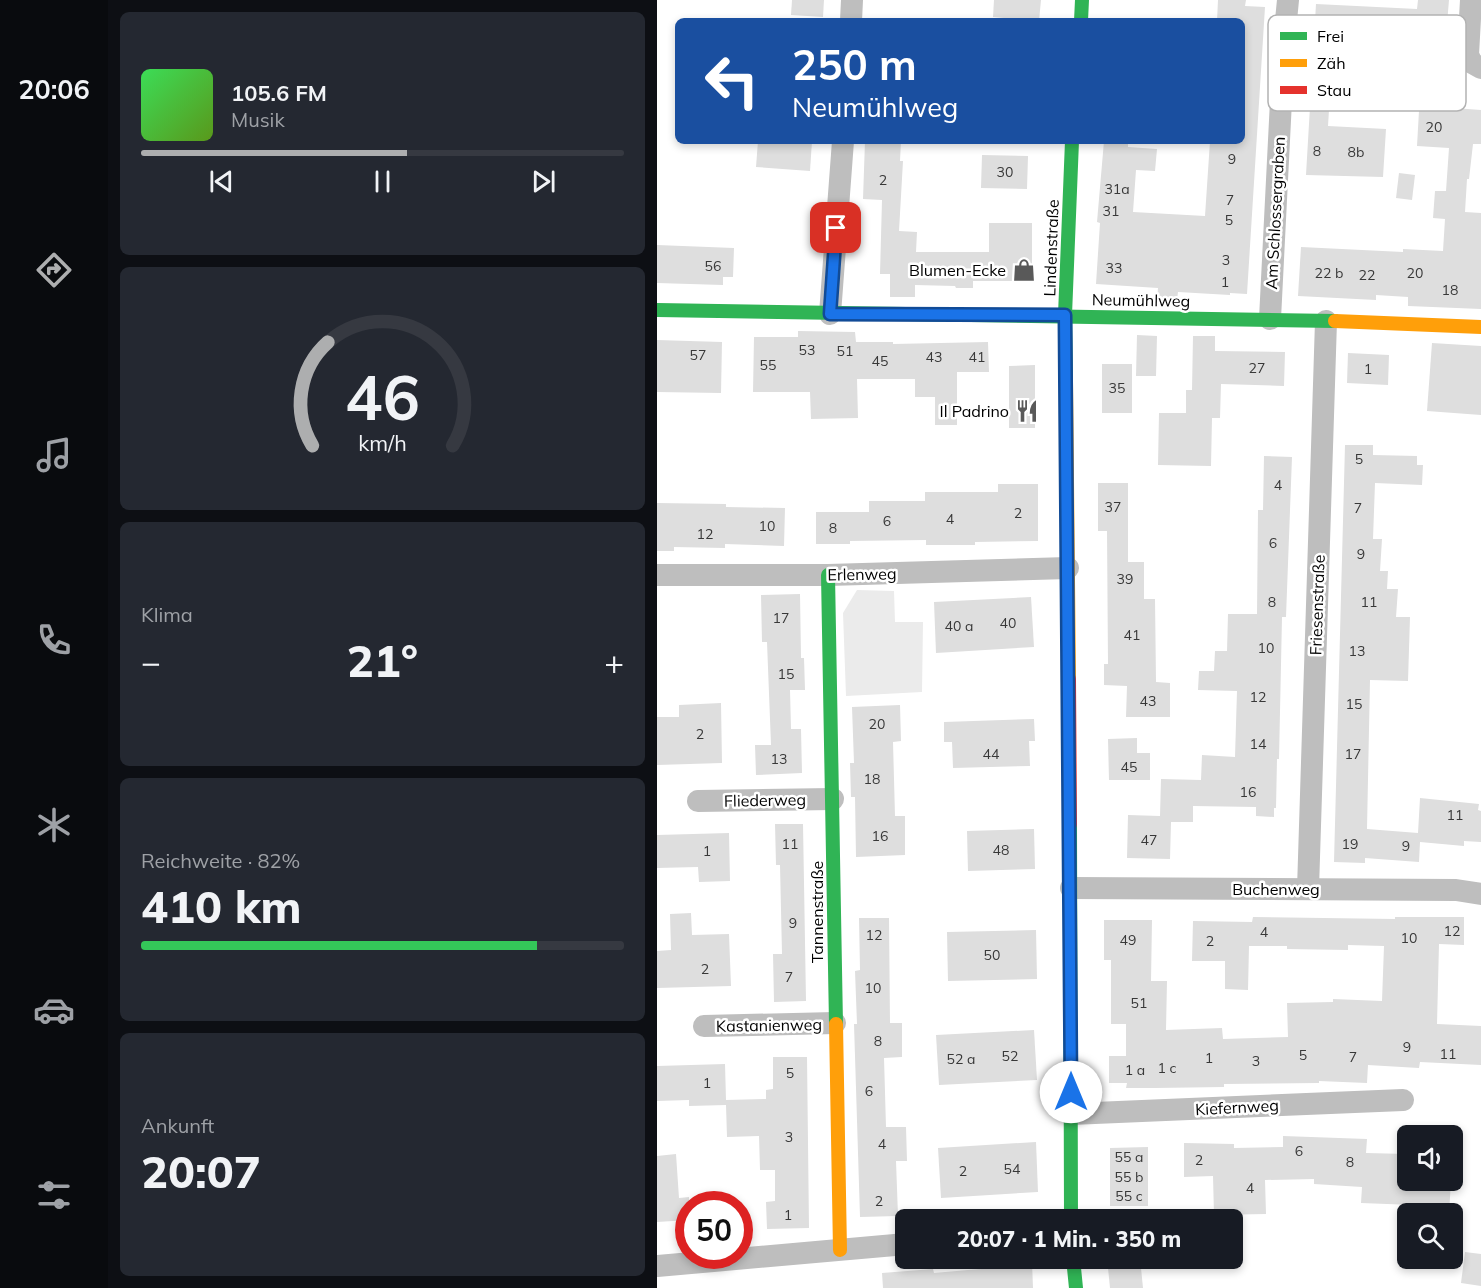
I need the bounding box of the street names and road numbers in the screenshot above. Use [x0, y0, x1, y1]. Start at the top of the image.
street label: Am Schlossergraben [1261, 136, 1289, 290]
street label: Lindenstraße [1039, 199, 1063, 297]
street label: Neumühlweg [1092, 289, 1190, 311]
street label: Friesenstraße [1305, 554, 1329, 656]
street label: Erlenweg [827, 563, 897, 585]
street label: Fliederweg [724, 789, 806, 811]
street label: Tannenstraße [807, 861, 827, 963]
street label: Buchenweg [1232, 879, 1320, 899]
street label: Kastanienweg [716, 1014, 822, 1036]
street label: Kiefernweg [1195, 1095, 1279, 1119]

